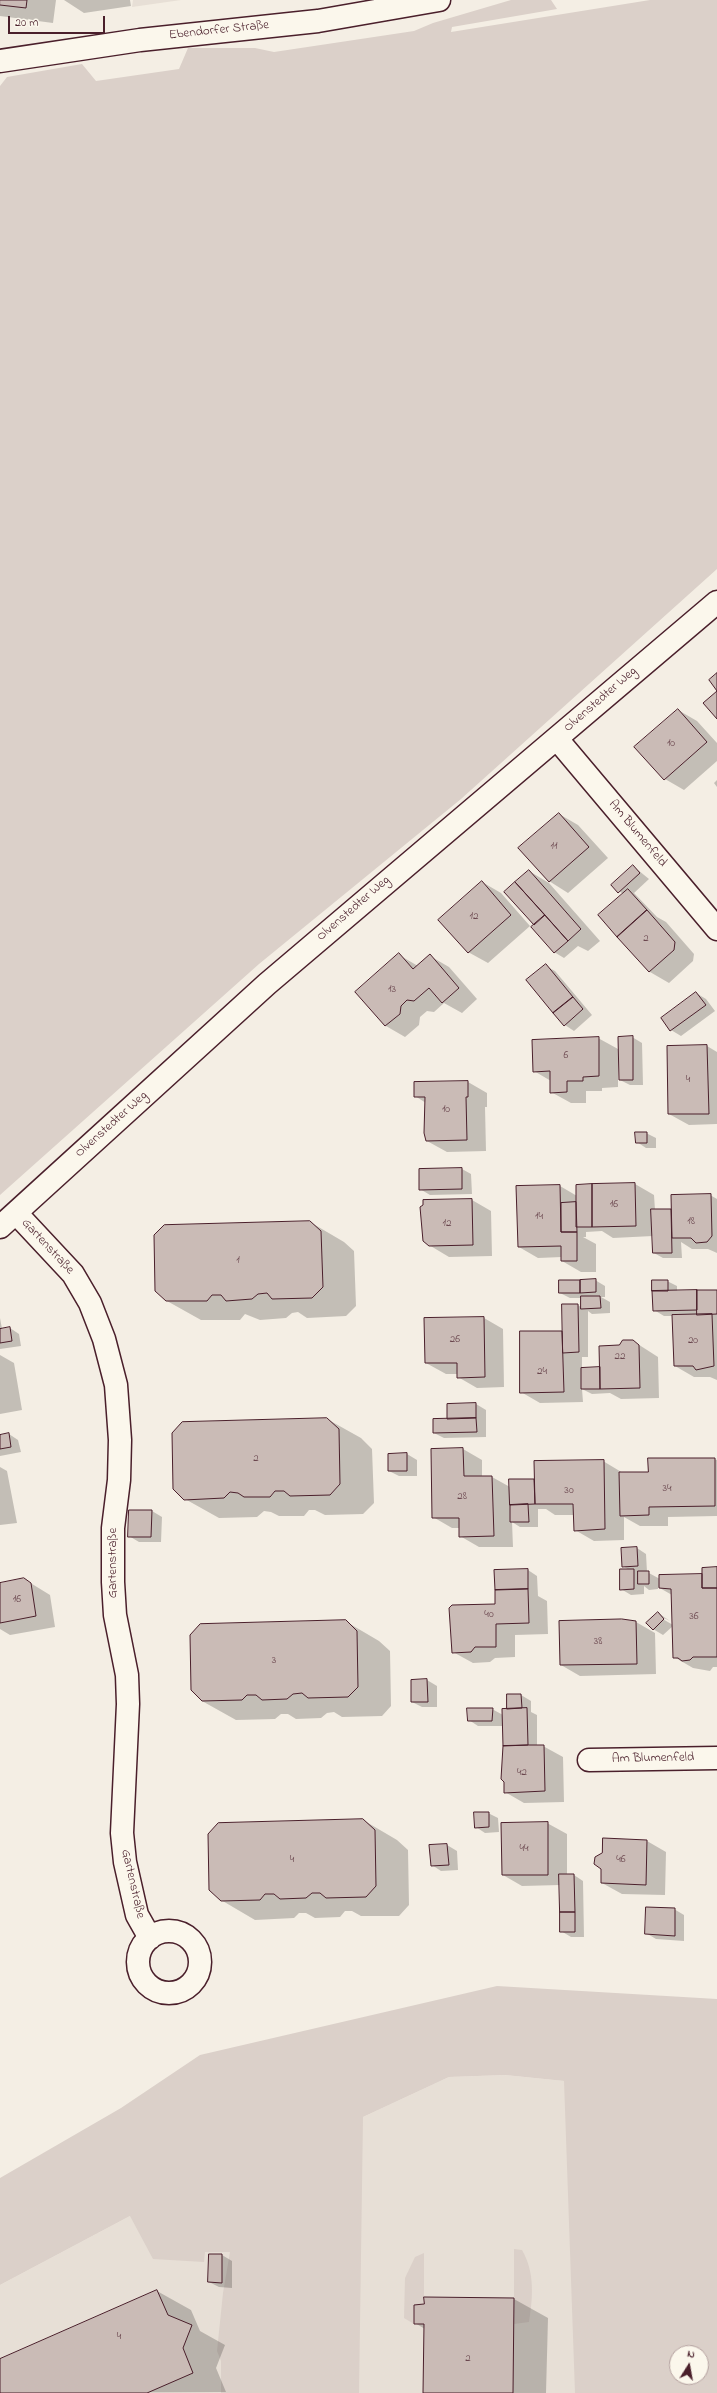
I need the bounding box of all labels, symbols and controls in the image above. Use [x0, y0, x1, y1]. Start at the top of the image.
scale bar [10, 8, 107, 34]
text: 20 m [15, 14, 38, 32]
street label: Ebendorfer Straße [168, 18, 270, 44]
street label: Olvenstedter Weg [561, 664, 641, 736]
house number: 10 [667, 737, 675, 751]
street label: Am Blumenfeld [604, 797, 670, 871]
house number: 11 [551, 840, 557, 854]
street label: Olvenstedter Weg [314, 873, 394, 945]
house number: 12 [470, 910, 478, 924]
house number: 2 [643, 932, 649, 946]
house number: 13 [388, 983, 396, 997]
house number: 6 [564, 1049, 568, 1063]
house number: 4 [686, 1073, 690, 1087]
street label: Olvenstedter Weg [73, 1089, 151, 1161]
house number: 10 [442, 1103, 450, 1117]
house number: 16 [610, 1198, 618, 1212]
house number: 14 [535, 1210, 543, 1224]
house number: 18 [687, 1215, 695, 1229]
street label: Gartenstraße [17, 1216, 77, 1278]
house number: 12 [443, 1217, 451, 1231]
house number: 1 [236, 1254, 240, 1268]
house number: 26 [450, 1333, 460, 1347]
house number: 20 [688, 1334, 698, 1348]
house number: 22 [615, 1350, 625, 1364]
house number: 24 [537, 1365, 547, 1379]
house number: 2 [253, 1452, 259, 1466]
house number: 34 [662, 1482, 672, 1496]
house number: 30 [564, 1484, 574, 1498]
house number: 28 [457, 1490, 467, 1504]
street label: Gartenstraße [106, 1528, 122, 1598]
house number: 16 [13, 1593, 21, 1607]
house number: 40 [484, 1608, 494, 1622]
house number: 36 [689, 1610, 699, 1624]
house number: 38 [594, 1635, 602, 1649]
house number: 3 [272, 1654, 276, 1668]
street label: Am Blumenfeld [612, 1750, 694, 1768]
house number: 42 [517, 1766, 527, 1780]
house number: 44 [519, 1842, 529, 1856]
street label: Gartenstraße [116, 1848, 148, 1920]
house number: 4 [290, 1853, 294, 1867]
house number: 46 [616, 1853, 626, 1867]
house number: 4 [117, 2330, 121, 2344]
north arrow [669, 2345, 709, 2385]
text: N [686, 2346, 696, 2363]
house number: 2 [465, 2352, 471, 2366]

